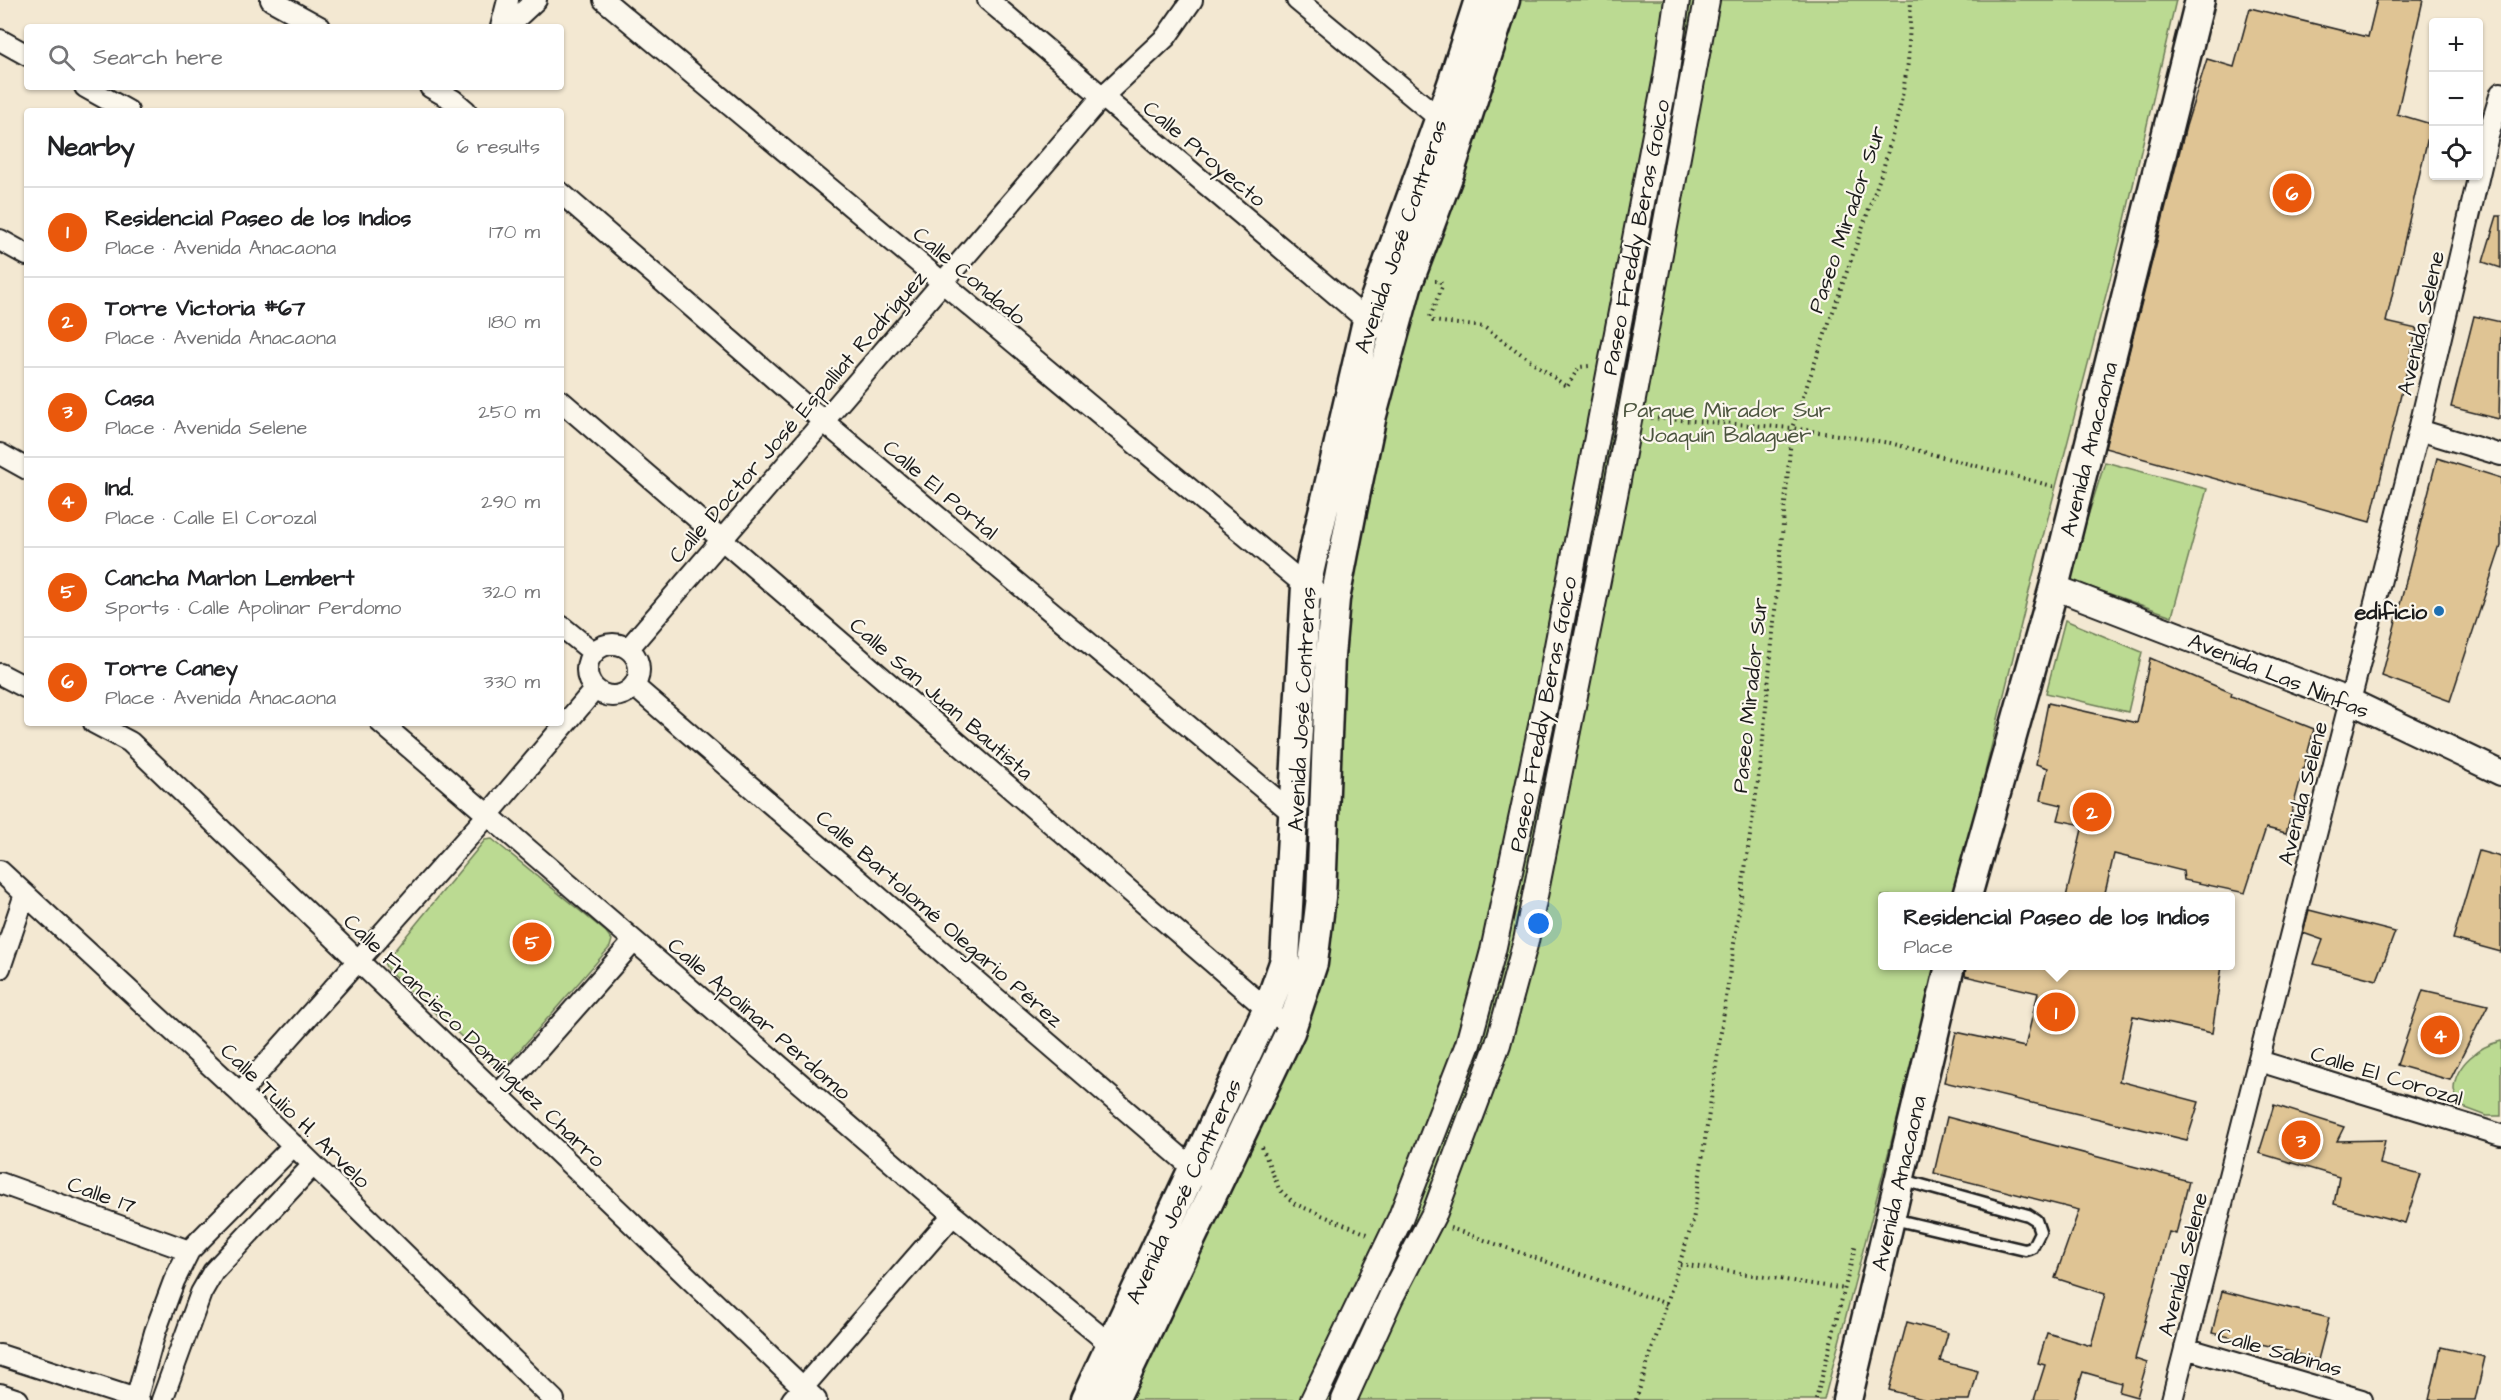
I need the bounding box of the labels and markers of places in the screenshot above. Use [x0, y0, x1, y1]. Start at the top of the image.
pin: 6 [2272, 170, 2312, 216]
place label: edificio [2354, 597, 2428, 628]
marker: edificio [2432, 604, 2446, 618]
pin: 2 [2072, 790, 2112, 834]
pin: 5 [512, 920, 552, 964]
pin: 1 [2036, 990, 2076, 1034]
pin: 4 [2420, 1012, 2460, 1058]
pin: 3 [2282, 1118, 2320, 1162]

